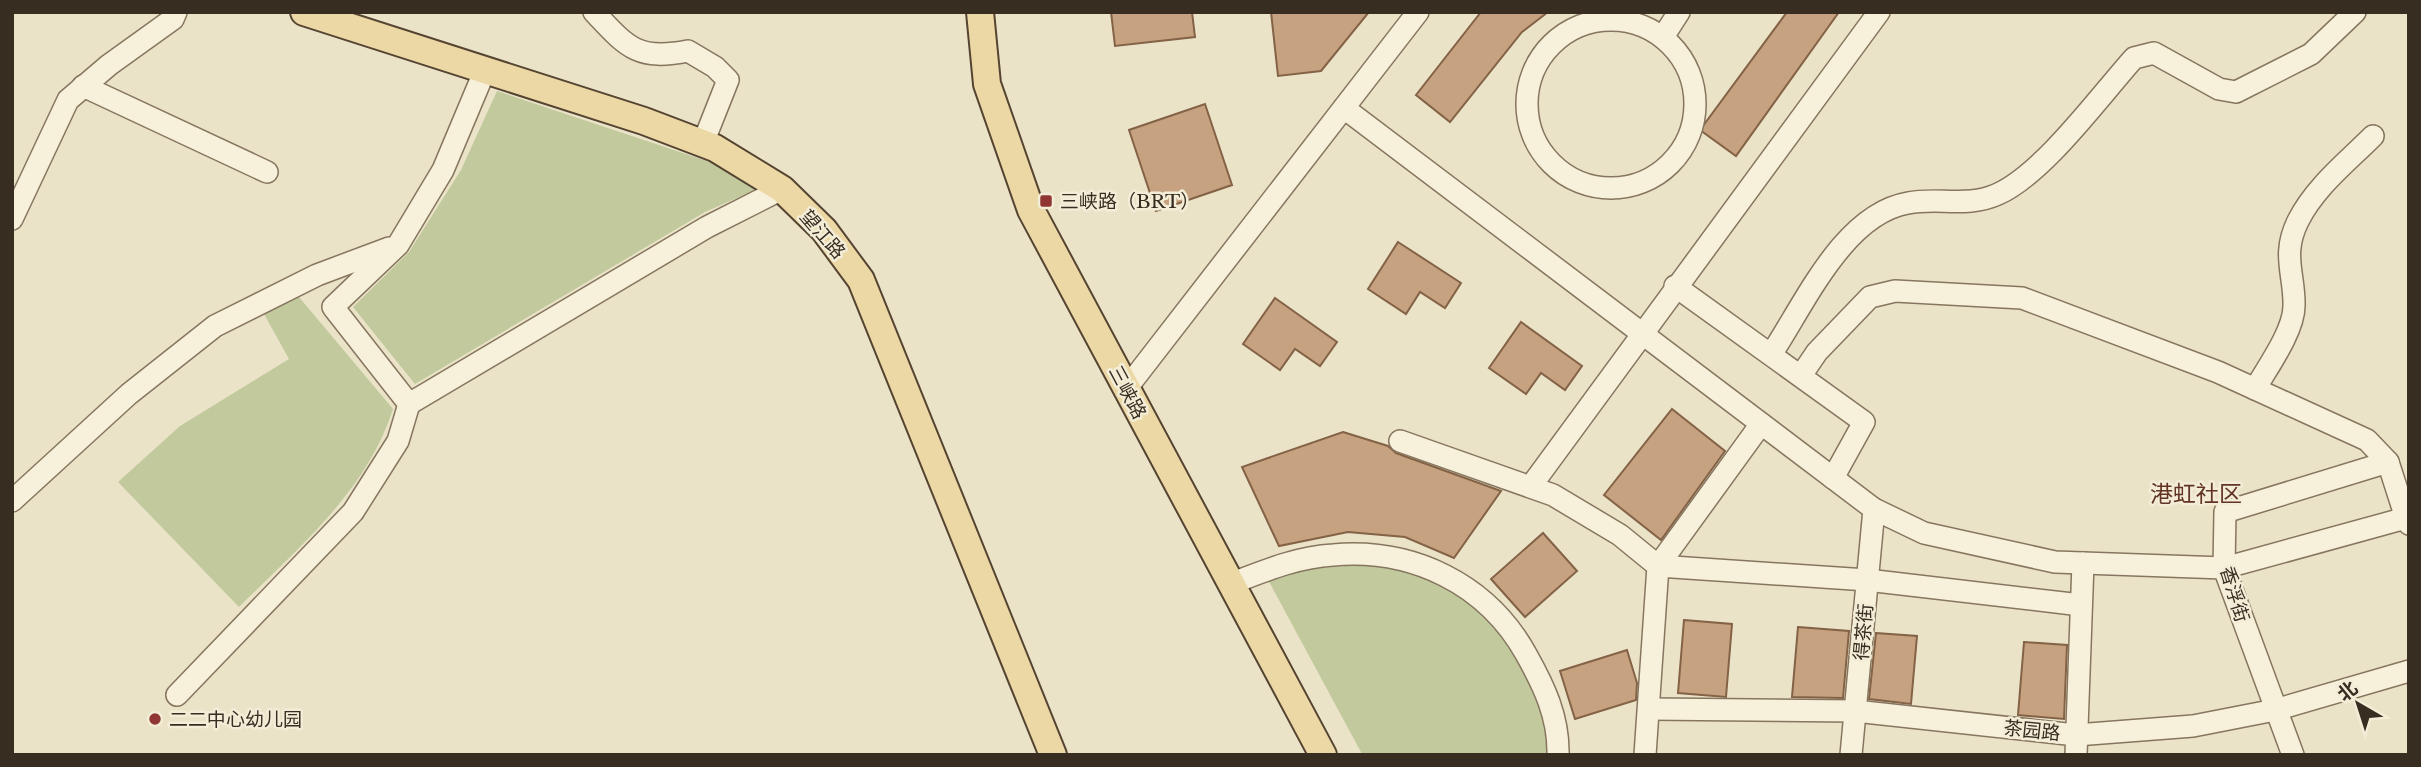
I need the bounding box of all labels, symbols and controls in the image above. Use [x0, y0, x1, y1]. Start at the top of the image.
place label: 三峡路（BRT） [1060, 190, 1199, 213]
marker: 三峡路（BRT） [1038, 193, 1054, 209]
street label: 望江路 [795, 205, 850, 263]
street label: 三峡路 [1104, 362, 1151, 423]
district label: 港虹社区 [2150, 480, 2242, 508]
street label: 香浮街 [2215, 564, 2254, 625]
street label: 得茶街 [1850, 603, 1877, 661]
north arrow [2323, 669, 2393, 739]
text: 北 [2333, 676, 2362, 706]
place label: 二二中心幼儿园 [169, 708, 302, 731]
marker: 二二中心幼儿园 [147, 711, 163, 727]
street label: 茶园路 [2002, 716, 2062, 745]

